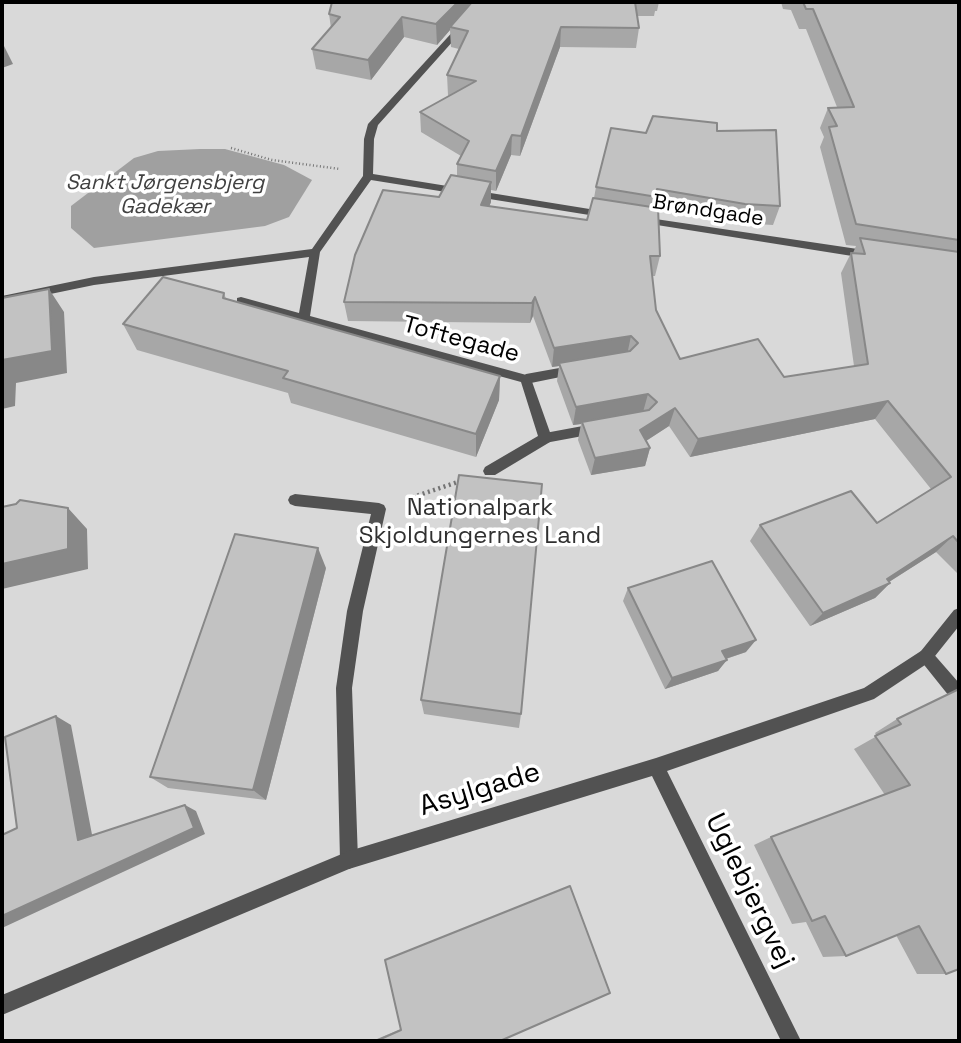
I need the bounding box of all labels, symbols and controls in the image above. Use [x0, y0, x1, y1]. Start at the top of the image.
water label: Sankt Jørgensbjerg Gadekær [66, 170, 264, 220]
street label: Brøndgade [651, 190, 765, 232]
street label: Toftegade [399, 311, 523, 369]
park label: Nationalpark Skjoldungernes Land [359, 494, 601, 550]
street label: Asylgade [415, 756, 545, 824]
street label: Uglebjergvej [697, 808, 801, 974]

